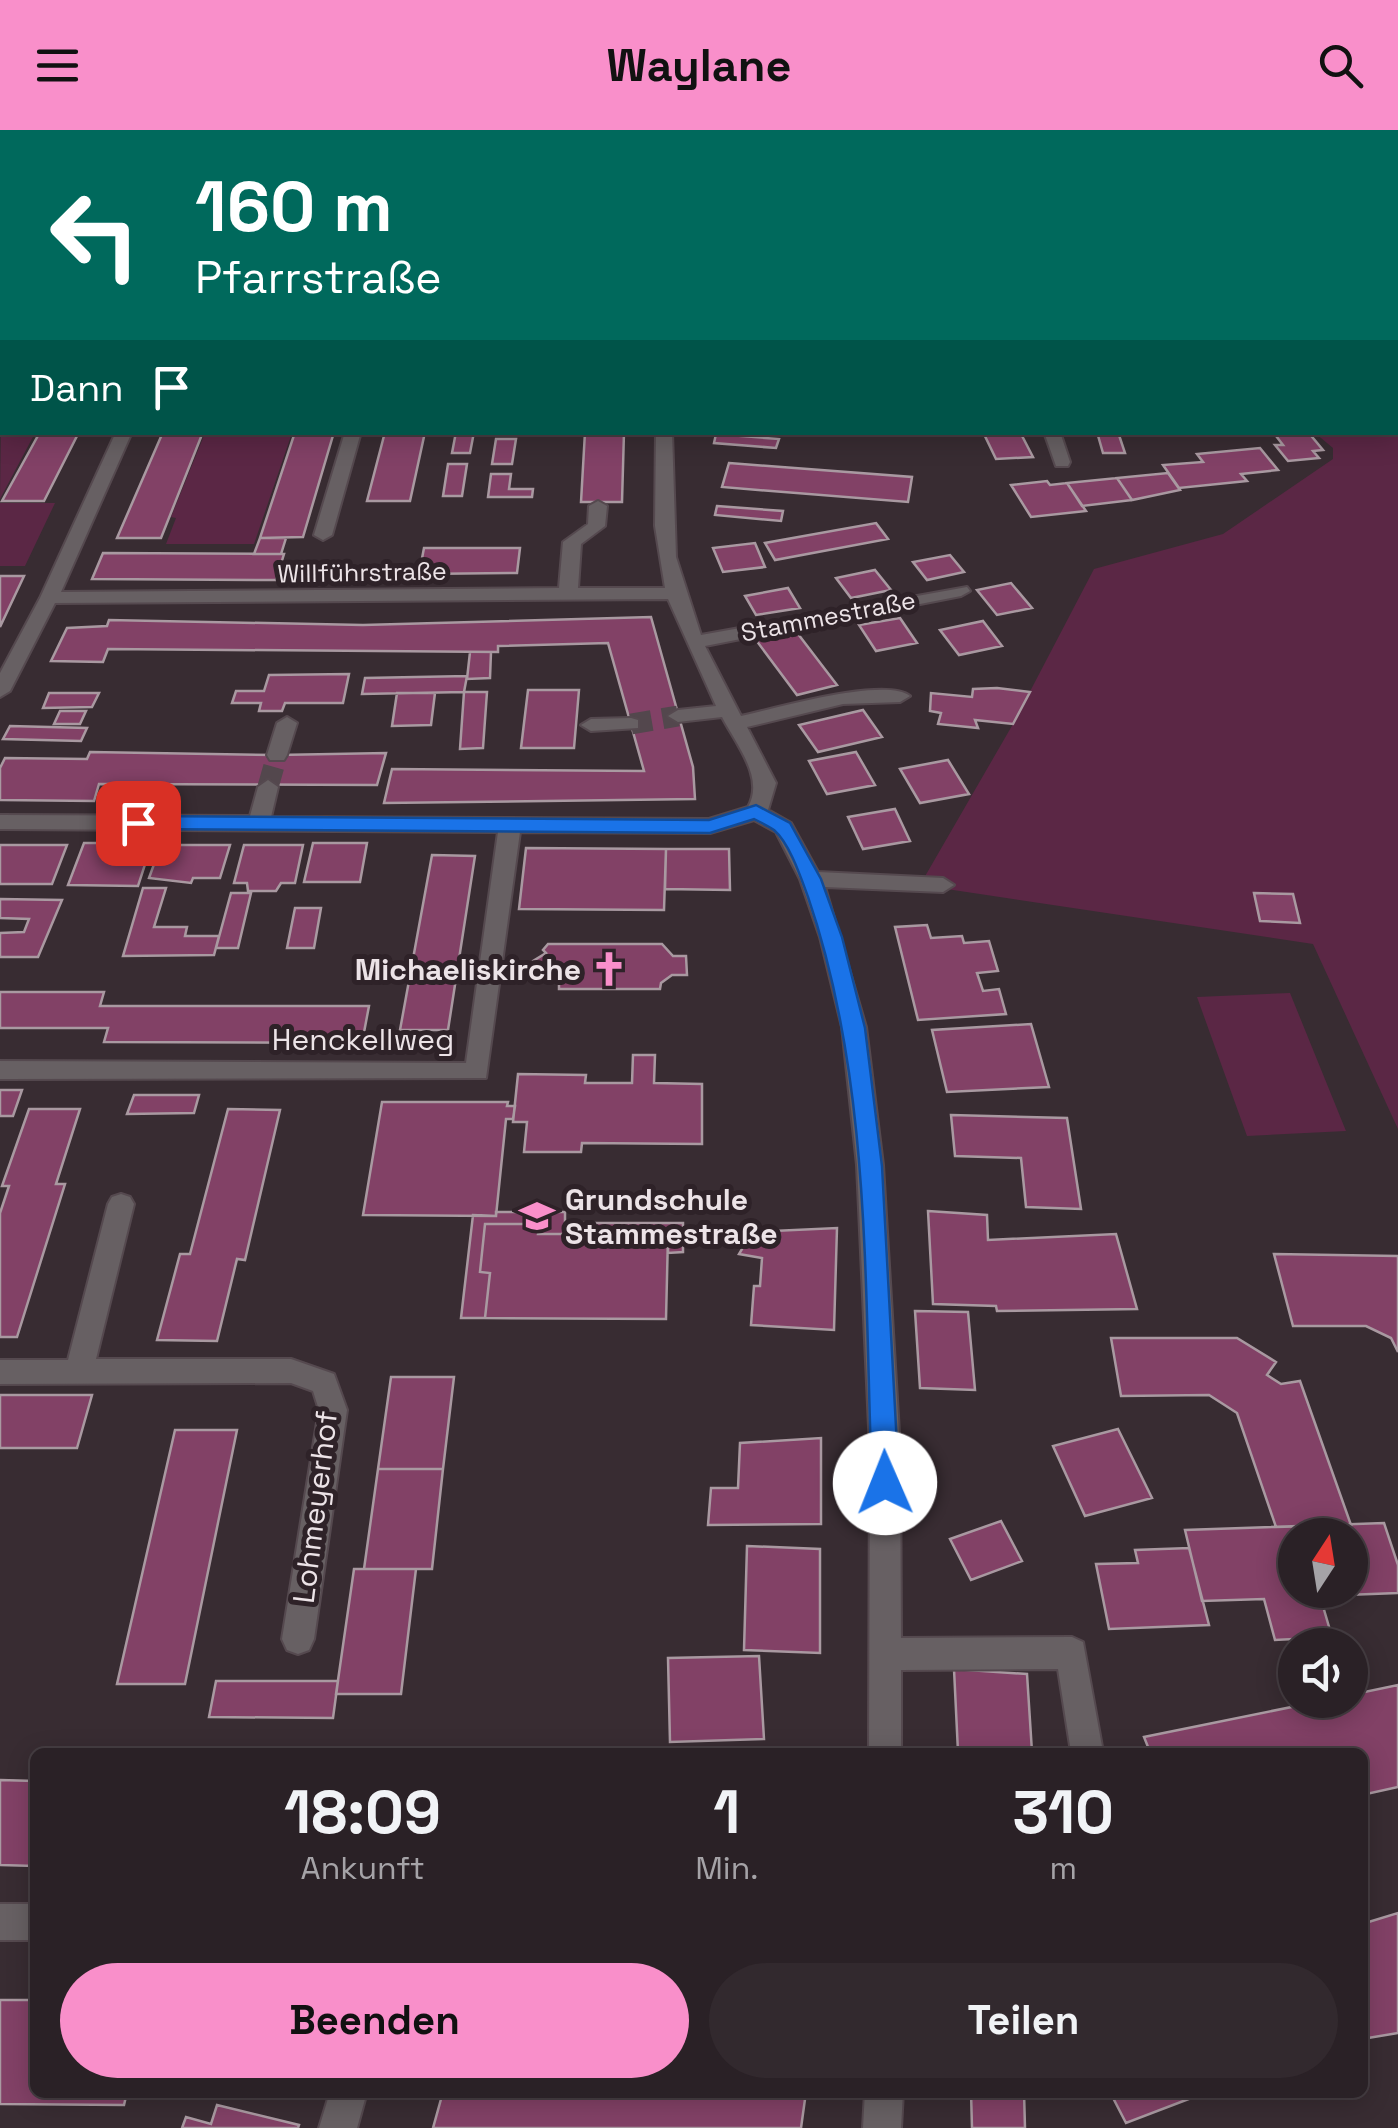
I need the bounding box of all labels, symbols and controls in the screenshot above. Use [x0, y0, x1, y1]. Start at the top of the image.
text: Waylane [607, 37, 791, 94]
icon: menu [30, 38, 85, 93]
icon: search [1313, 38, 1368, 93]
text: 160 m [195, 162, 393, 251]
icon: left [30, 170, 160, 300]
text: Pfarrstraße [195, 249, 442, 306]
icon: arrive [144, 360, 199, 415]
text: Dann [30, 364, 124, 412]
street label: Willführstraße [277, 555, 447, 589]
street label: Stammestraße [738, 583, 918, 649]
pin [96, 781, 181, 866]
icon: arrive [111, 796, 166, 851]
place label: Michaeliskirche [355, 950, 581, 989]
church icon: Michaeliskirche [590, 950, 628, 988]
street label: Henckellweg [272, 1020, 454, 1059]
place label: Grundschule Stammestraße [565, 1180, 778, 1253]
school or university icon: Grundschule Stammestraße [518, 1197, 556, 1235]
street label: Lohmeyerhof [284, 1408, 346, 1606]
position arrow [833, 1431, 937, 1535]
north arrow [1278, 1518, 1368, 1608]
map controls [1278, 1518, 1368, 1718]
button: sound [1278, 1628, 1368, 1718]
text: 18:09 [284, 1774, 441, 1851]
text: 1 [713, 1774, 740, 1851]
text: 310 [1012, 1774, 1114, 1851]
text: Ankunft [301, 1848, 425, 1888]
text: Min. [695, 1848, 758, 1888]
text: m [1049, 1848, 1077, 1888]
button: Beenden [60, 1963, 689, 2078]
button: Teilen [709, 1963, 1338, 2078]

